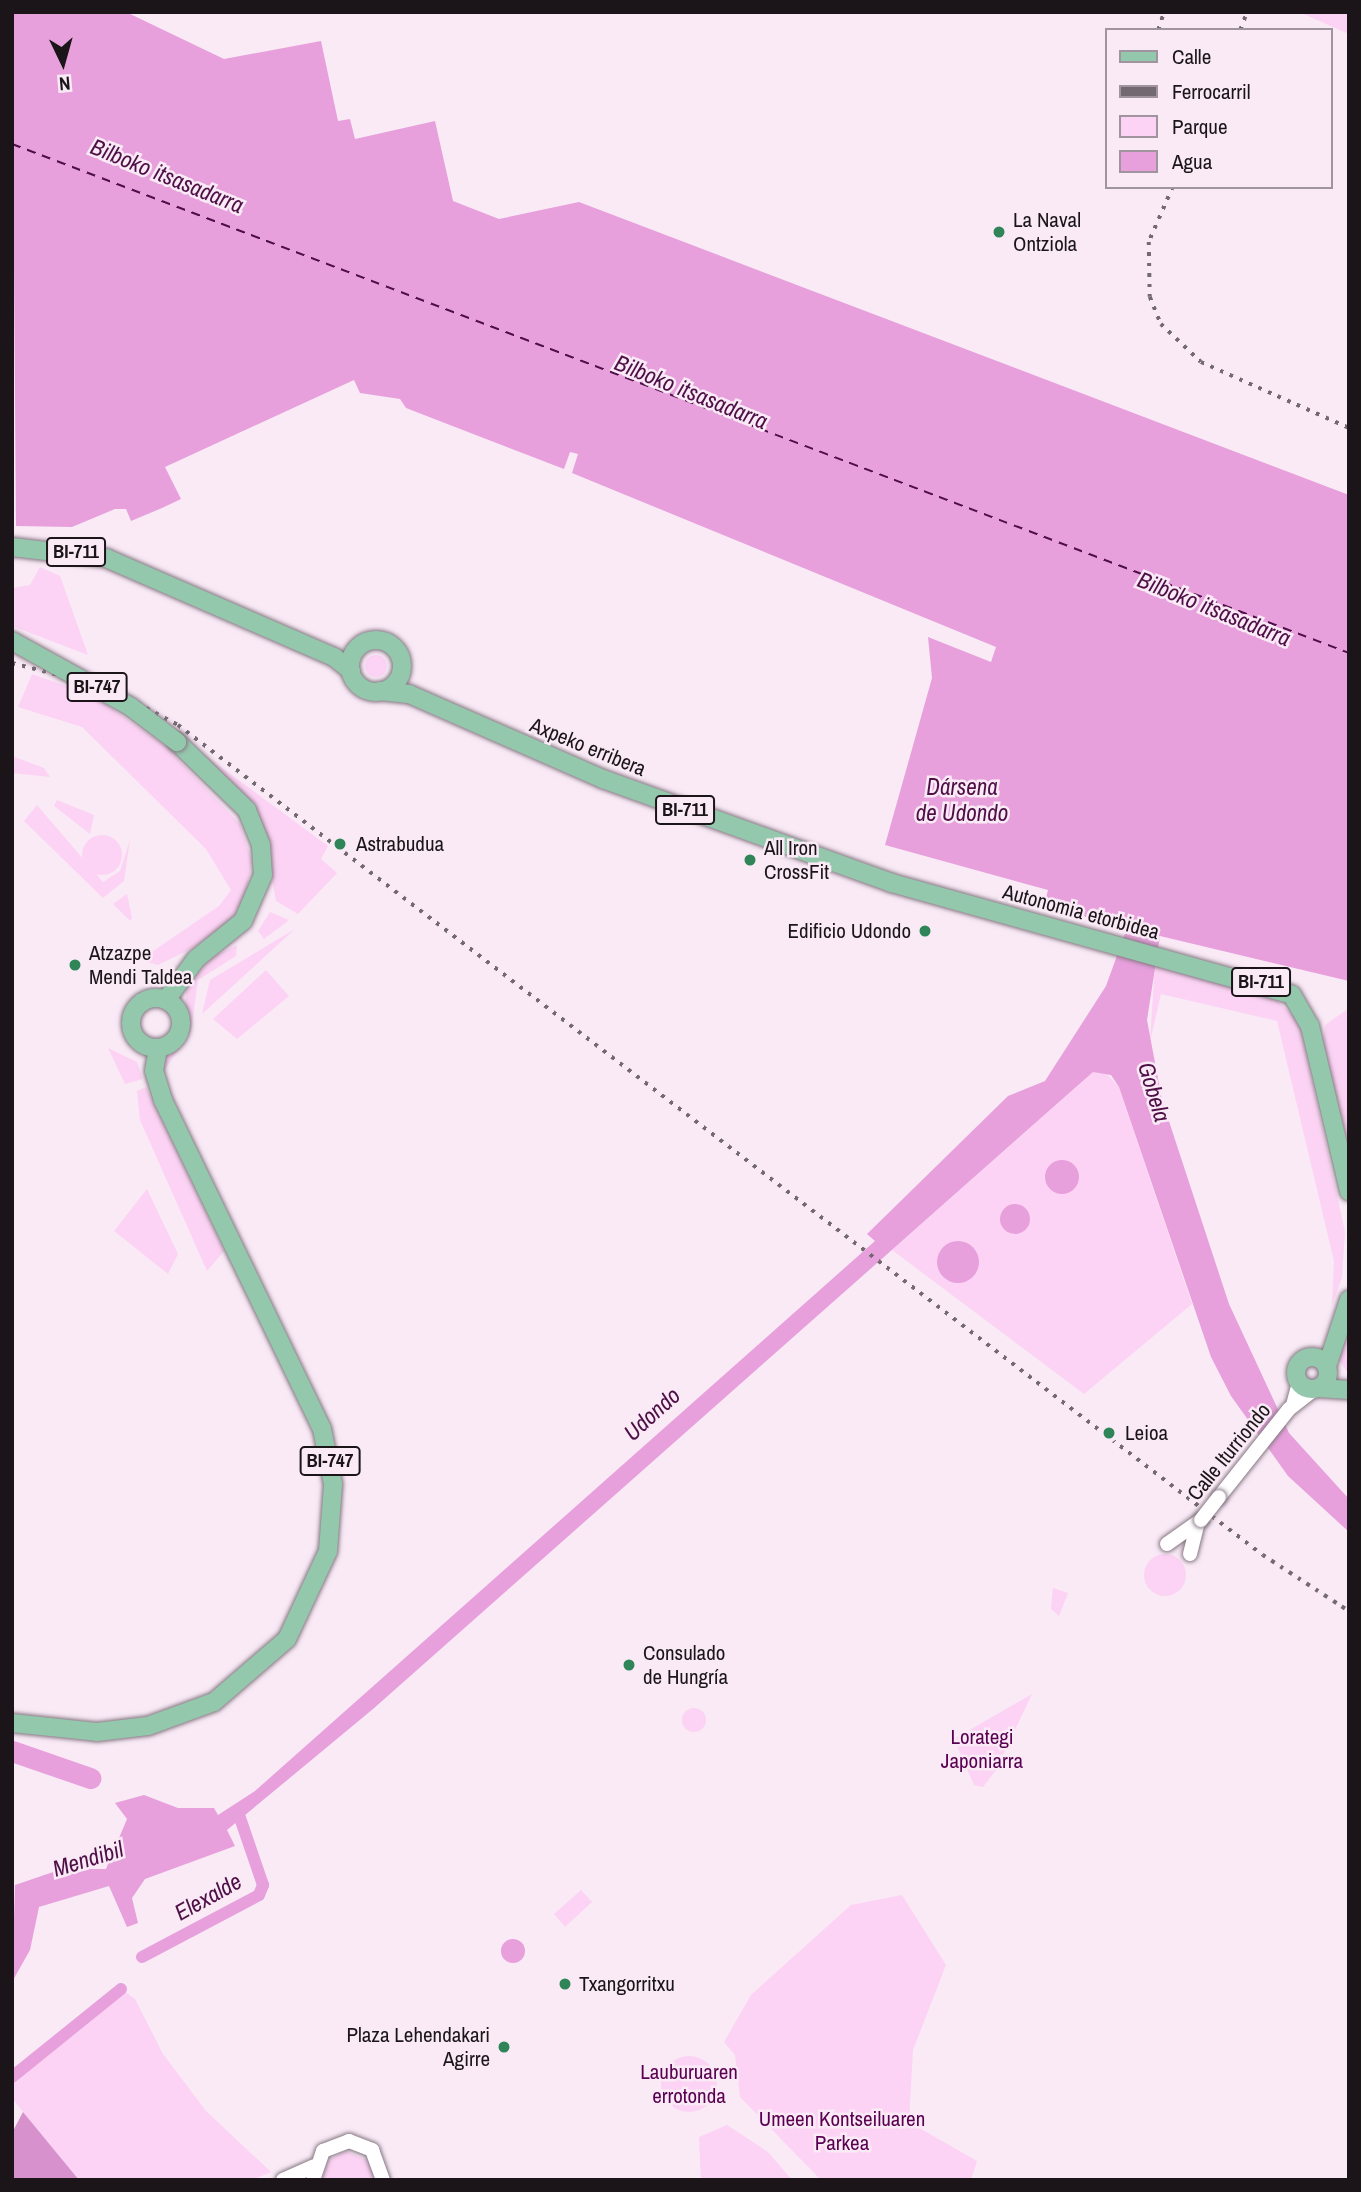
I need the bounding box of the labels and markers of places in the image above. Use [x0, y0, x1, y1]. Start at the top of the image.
place label: La Naval Ontziola [1013, 207, 1081, 257]
marker: La Naval Ontziola [991, 224, 1007, 240]
place label: Astrabudua [356, 831, 444, 857]
marker: Astrabudua [330, 834, 350, 854]
place label: All Iron CrossFit [764, 835, 829, 885]
marker: All Iron CrossFit [742, 852, 758, 868]
place label: Edificio Udondo [787, 918, 911, 944]
marker: Edificio Udondo [917, 923, 933, 939]
place label: Atzazpe Mendi Taldea [89, 940, 193, 990]
marker: Atzazpe Mendi Taldea [67, 957, 83, 973]
place label: Leioa [1125, 1420, 1168, 1446]
marker: Leioa [1099, 1423, 1119, 1443]
place label: Consulado de Hungría [643, 1640, 728, 1690]
marker: Consulado de Hungría [621, 1657, 637, 1673]
place label: Txangorritxu [579, 1971, 675, 1997]
marker: Txangorritxu [557, 1976, 573, 1992]
place label: Plaza Lehendakari Agirre [346, 2022, 490, 2072]
marker: Plaza Lehendakari Agirre [496, 2039, 512, 2055]

